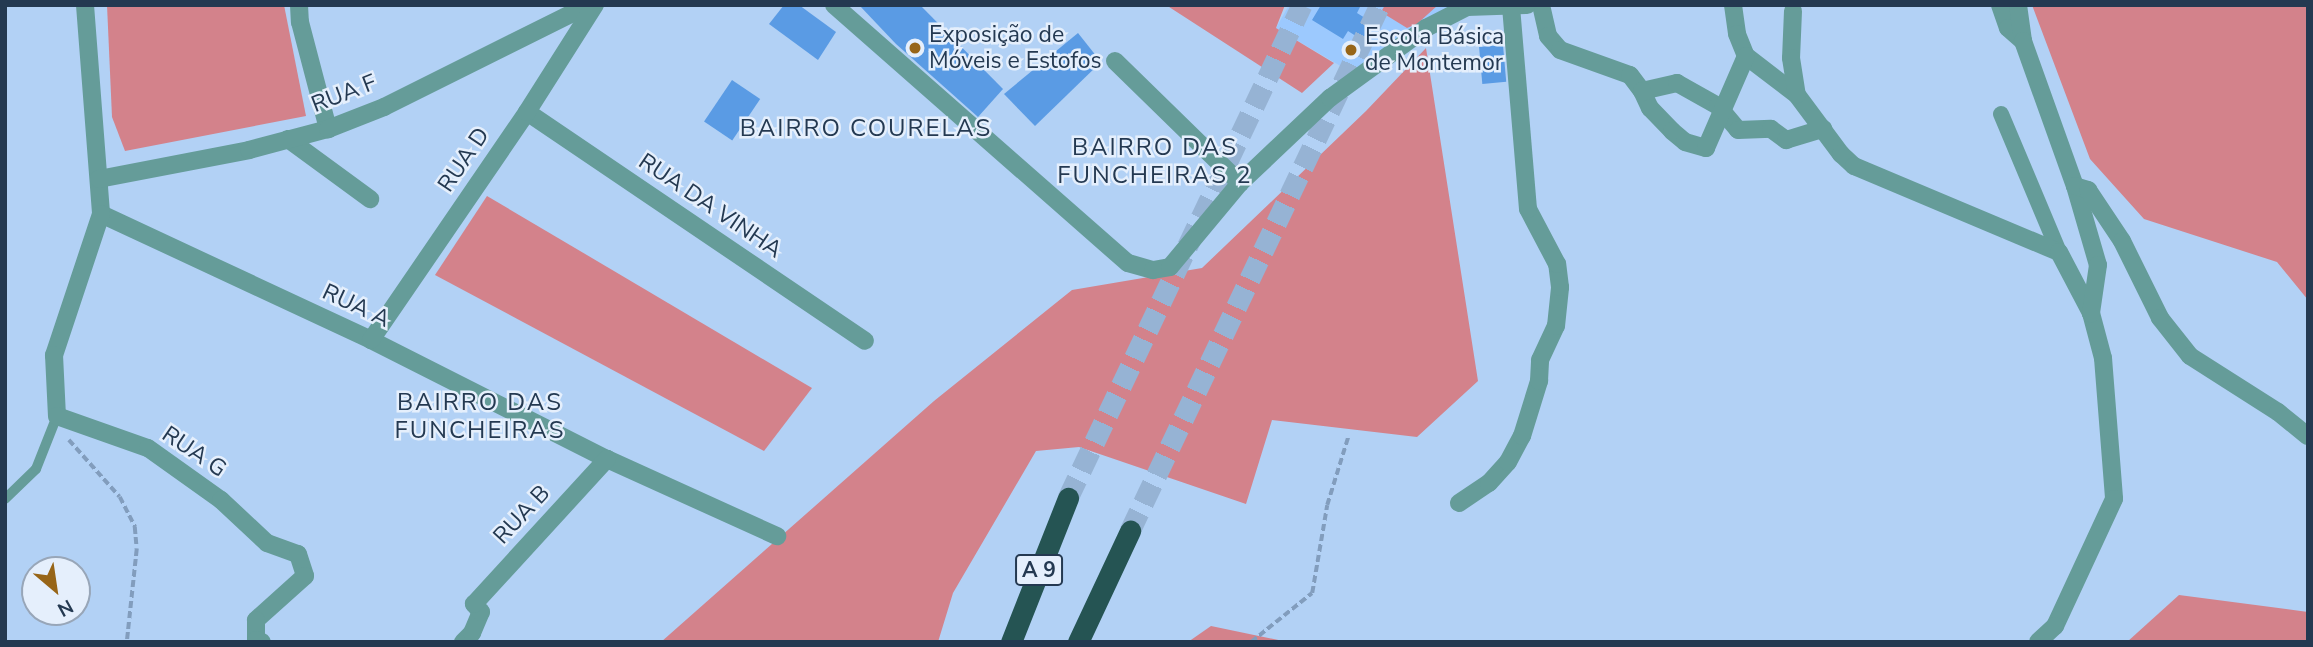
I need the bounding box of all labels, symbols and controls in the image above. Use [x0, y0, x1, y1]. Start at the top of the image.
place label: Exposição de Móveis e Estofos [929, 21, 1102, 75]
place label: Escola Básica de Montemor [1365, 23, 1504, 77]
marker: Exposição de Móveis e Estofos [907, 40, 923, 56]
marker: Escola Básica de Montemor [1343, 42, 1359, 58]
street label: RUA F [308, 69, 380, 119]
district label: BAIRRO COURELAS [742, 115, 990, 143]
street label: RUA D [432, 123, 496, 197]
district label: BAIRRO DAS FUNCHEIRAS 2 [1059, 134, 1251, 190]
street label: RUA DA VINHA [633, 148, 787, 264]
street label: RUA A [318, 278, 394, 334]
district label: BAIRRO DAS FUNCHEIRAS [396, 389, 564, 445]
street label: RUA G [157, 421, 231, 483]
street label: RUA B [488, 480, 556, 550]
road number: A 9 [1014, 552, 1064, 588]
north arrow [21, 556, 91, 626]
text: N [53, 593, 78, 622]

